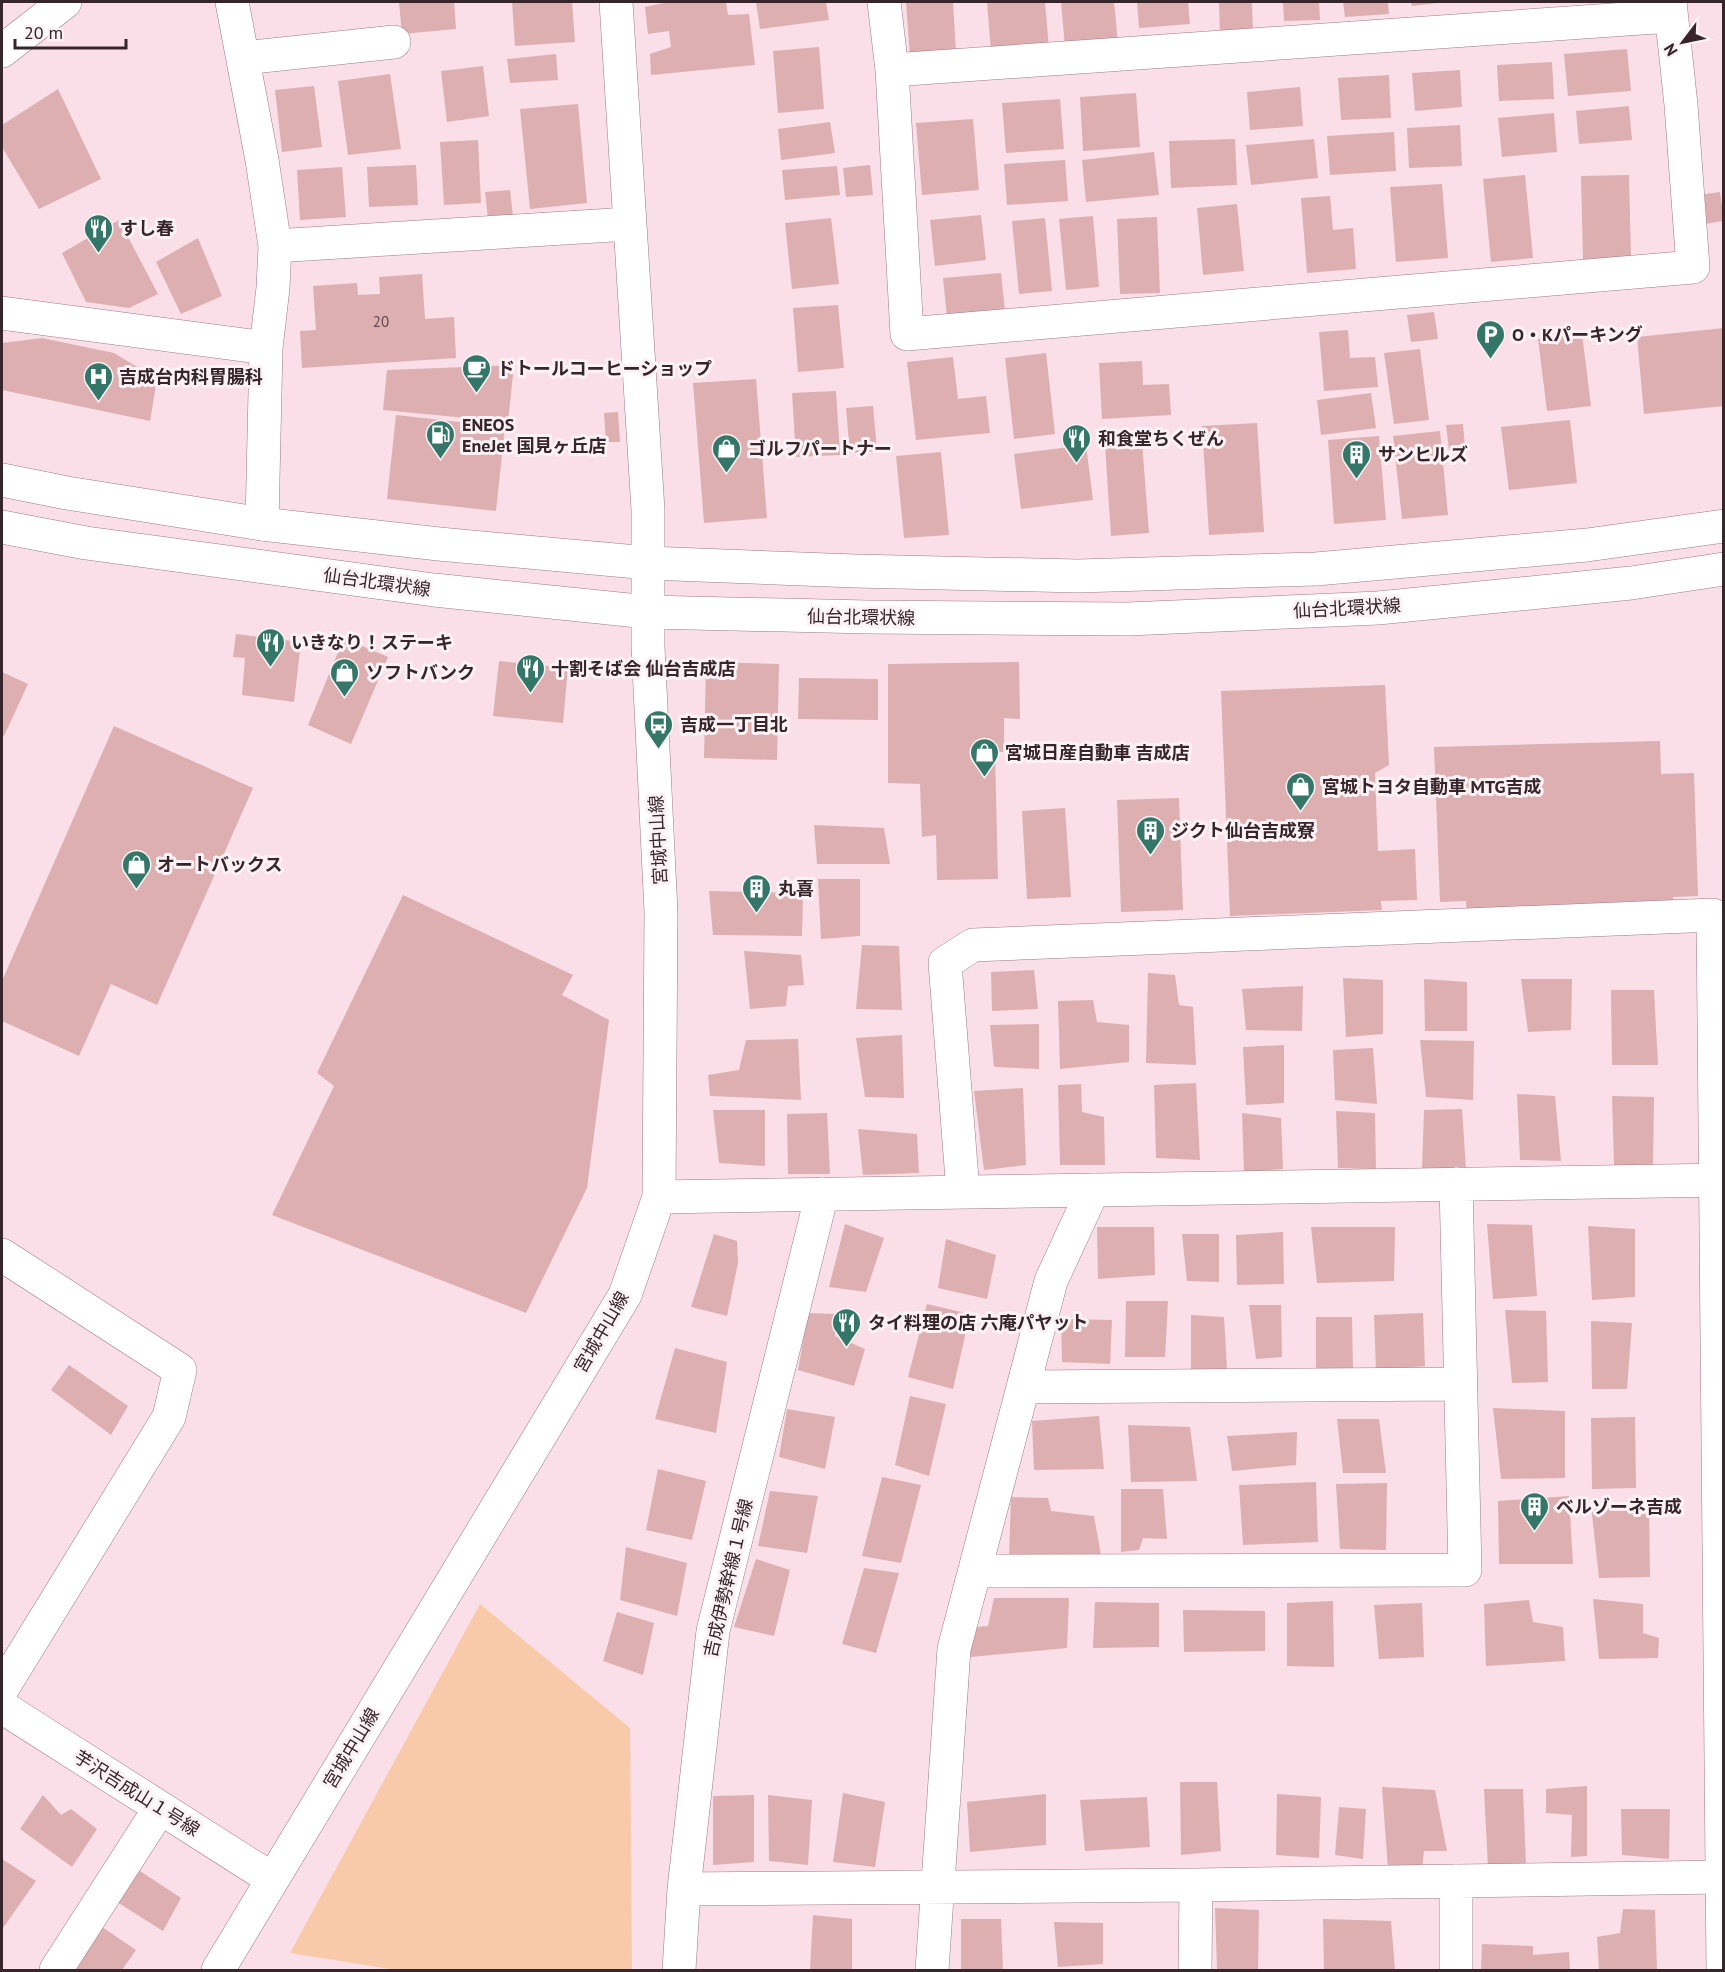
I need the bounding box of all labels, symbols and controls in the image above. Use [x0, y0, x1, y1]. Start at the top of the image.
scale bar [15, 12, 126, 50]
north arrow [1653, 12, 1713, 72]
text: 20 m [24, 21, 63, 44]
text: N [1659, 40, 1682, 60]
restaurant icon: すし春 [83, 212, 115, 254]
place label: すし春 [120, 217, 174, 240]
house number: 20 [373, 312, 389, 331]
parking icon: O・Kパーキング [1475, 318, 1507, 360]
place label: O・Kパーキング [1512, 323, 1643, 346]
cafe icon: ドトールコーヒーショップ [460, 352, 492, 394]
place label: ドトールコーヒーショップ [497, 357, 712, 380]
hospital icon: 吉成台内科胃腸科 [82, 360, 114, 402]
place label: 吉成台内科胃腸科 [119, 365, 263, 388]
place label: ENEOS EneJet 国見ヶ丘店 [462, 413, 606, 457]
fuel station icon: ENEOS EneJet 国見ヶ丘店 [425, 418, 457, 460]
restaurant icon: 和食堂ちくぜん [1061, 422, 1093, 464]
place label: 和食堂ちくぜん [1098, 427, 1224, 450]
shop icon: ゴルフパートナー [711, 432, 743, 474]
place label: ゴルフパートナー [748, 437, 892, 460]
building icon: サンヒルズ [1341, 438, 1373, 480]
place label: サンヒルズ [1378, 443, 1468, 466]
street label: 仙台北環状線 [322, 563, 432, 601]
street label: 仙台北環状線 [1292, 594, 1402, 622]
street label: 仙台北環状線 [807, 605, 915, 629]
restaurant icon: いきなり！ステーキ [254, 626, 286, 668]
place label: いきなり！ステーキ [291, 631, 453, 654]
restaurant icon: 十割そば会 仙台吉成店 [514, 652, 546, 694]
shop icon: ソフトバンク [329, 656, 361, 698]
place label: 十割そば会 仙台吉成店 [551, 657, 736, 680]
place label: ソフトバンク [366, 661, 475, 684]
bus stop icon: 吉成一丁目北 [643, 708, 675, 750]
place label: 吉成一丁目北 [680, 713, 788, 736]
shop icon: 宮城日産自動車 吉成店 [968, 736, 1000, 778]
place label: 宮城日産自動車 吉成店 [1005, 741, 1190, 764]
shop icon: 宮城トヨタ自動車 MTG吉成 [1285, 770, 1317, 812]
place label: 宮城トヨタ自動車 MTG吉成 [1322, 775, 1541, 798]
street label: 宮城中山線 [644, 794, 672, 886]
building icon: ジクト仙台吉成寮 [1134, 814, 1166, 856]
place label: ジクト仙台吉成寮 [1171, 819, 1315, 842]
shop icon: オートバックス [120, 848, 152, 890]
place label: オートバックス [157, 853, 282, 876]
building icon: 丸喜 [741, 872, 773, 914]
place label: 丸喜 [778, 877, 814, 900]
street label: 宮城中山線 [569, 1287, 633, 1377]
restaurant icon: タイ料理の店 六庵パヤット [831, 1306, 863, 1348]
place label: タイ料理の店 六庵パヤット [868, 1311, 1089, 1334]
building icon: ベルゾーネ吉成 [1519, 1490, 1551, 1532]
place label: ベルゾーネ吉成 [1556, 1495, 1682, 1518]
street label: 吉成伊勢幹線１号線 [699, 1496, 757, 1660]
street label: 宮城中山線 [318, 1704, 384, 1792]
street label: 芋沢吉成山１号線 [70, 1745, 204, 1841]

